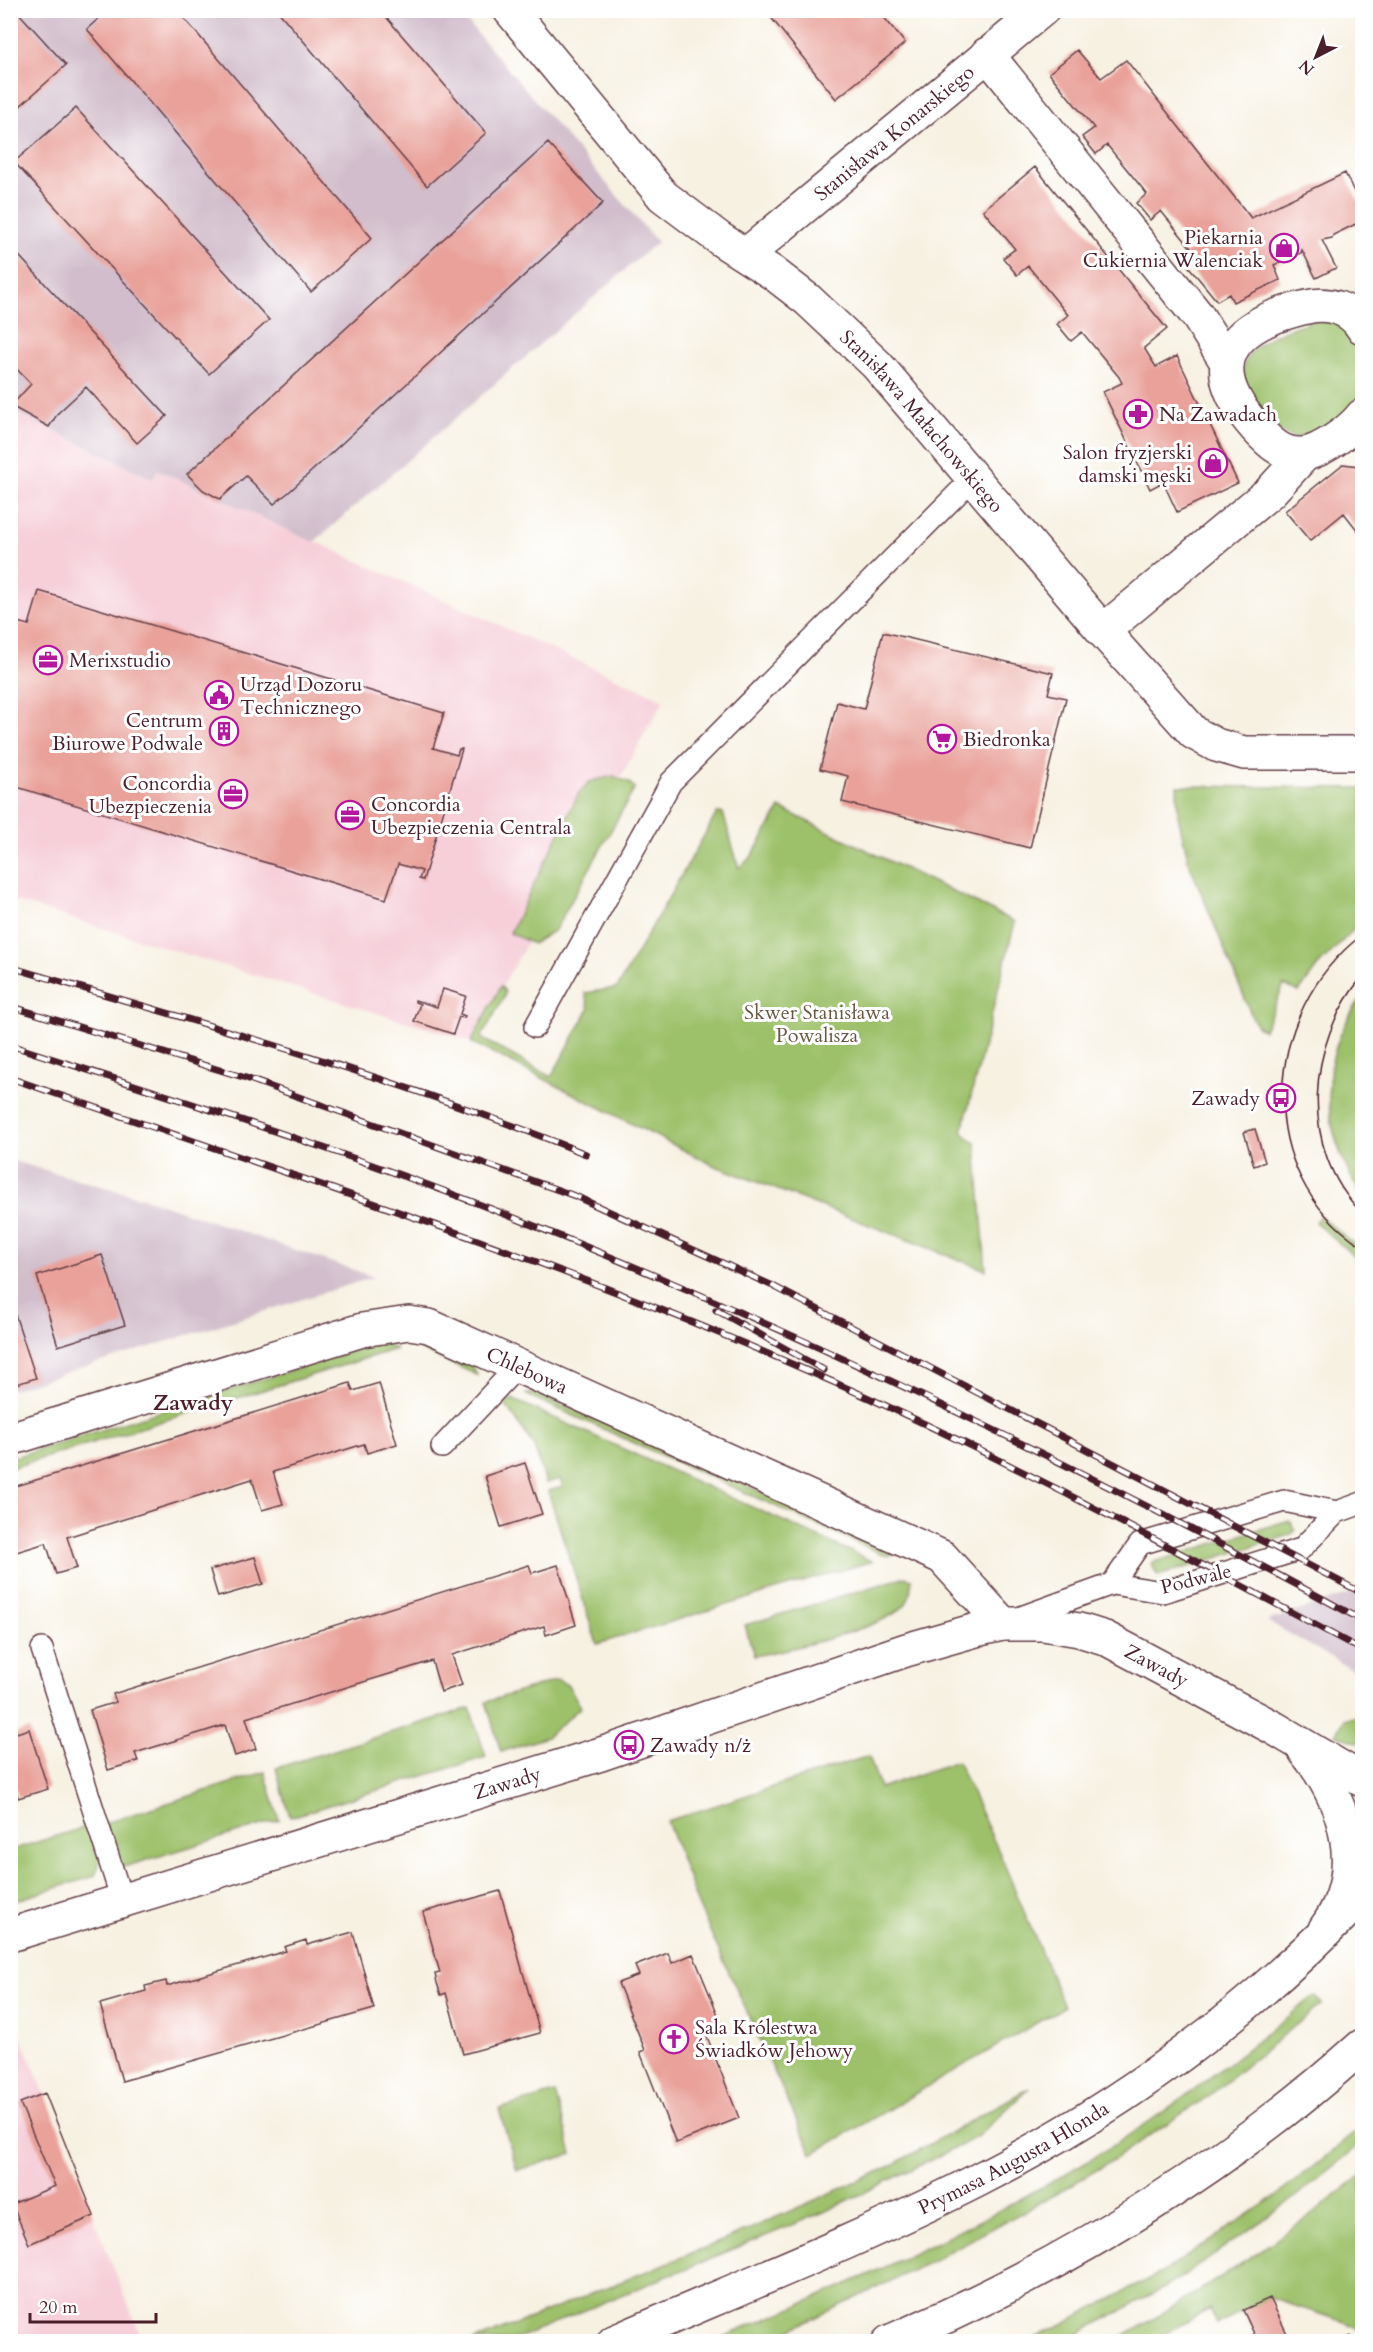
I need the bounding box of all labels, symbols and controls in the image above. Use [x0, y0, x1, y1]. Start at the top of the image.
north arrow [1286, 27, 1346, 87]
text: N [1294, 55, 1319, 80]
street label: Stanisława Konarskiego [808, 58, 980, 207]
place label: Piekarnia Cukiernia Walenciak [1083, 224, 1263, 274]
shop icon: Piekarnia Cukiernia Walenciak [1268, 232, 1300, 264]
street label: Stanisława Małachowskiego [834, 324, 1010, 518]
pharmacy icon: Na Zawadach [1122, 398, 1154, 430]
place label: Na Zawadach [1159, 401, 1277, 428]
place label: Salon fryzjerski damski męski [1063, 439, 1192, 489]
shop icon: Salon fryzjerski damski męski [1197, 447, 1229, 479]
office icon: Merixstudio [32, 644, 64, 676]
place label: Merixstudio [69, 647, 171, 674]
place label: Urząd Dozoru Technicznego [240, 671, 362, 721]
public building icon: Urząd Dozoru Technicznego [203, 679, 235, 711]
place label: Centrum Biurowe Podwale [52, 707, 203, 757]
building icon: Centrum Biurowe Podwale [208, 715, 240, 747]
supermarket icon: Biedronka [926, 723, 958, 755]
place label: Biedronka [963, 726, 1051, 753]
place label: Concordia Ubezpieczenia [89, 770, 212, 820]
office icon: Concordia Ubezpieczenia [217, 778, 249, 810]
place label: Concordia Ubezpieczenia Centrala [371, 791, 572, 841]
office icon: Concordia Ubezpieczenia Centrala [334, 799, 366, 831]
park label: Skwer Stanisława Powalisza [744, 999, 890, 1049]
bus stop icon: Zawady [1265, 1082, 1297, 1114]
place label: Zawady [1191, 1085, 1260, 1112]
street label: Chlebowa [482, 1340, 573, 1401]
district label: Zawady [153, 1388, 234, 1418]
street label: Podwale [1158, 1557, 1234, 1601]
street label: Zawady [1120, 1637, 1194, 1694]
bus stop icon: Zawady n/ż [613, 1729, 645, 1761]
place label: Zawady n/ż [650, 1732, 751, 1759]
street label: Zawady [470, 1760, 544, 1806]
place label: Sala Królestwa Świadków Jehowy [695, 2014, 854, 2064]
church icon: Sala Królestwa Świadków Jehowy [658, 2023, 690, 2055]
street label: Prymasa Augusta Hlonda [913, 2094, 1114, 2221]
scale bar [30, 2286, 156, 2324]
text: 20 m [39, 2295, 78, 2320]

